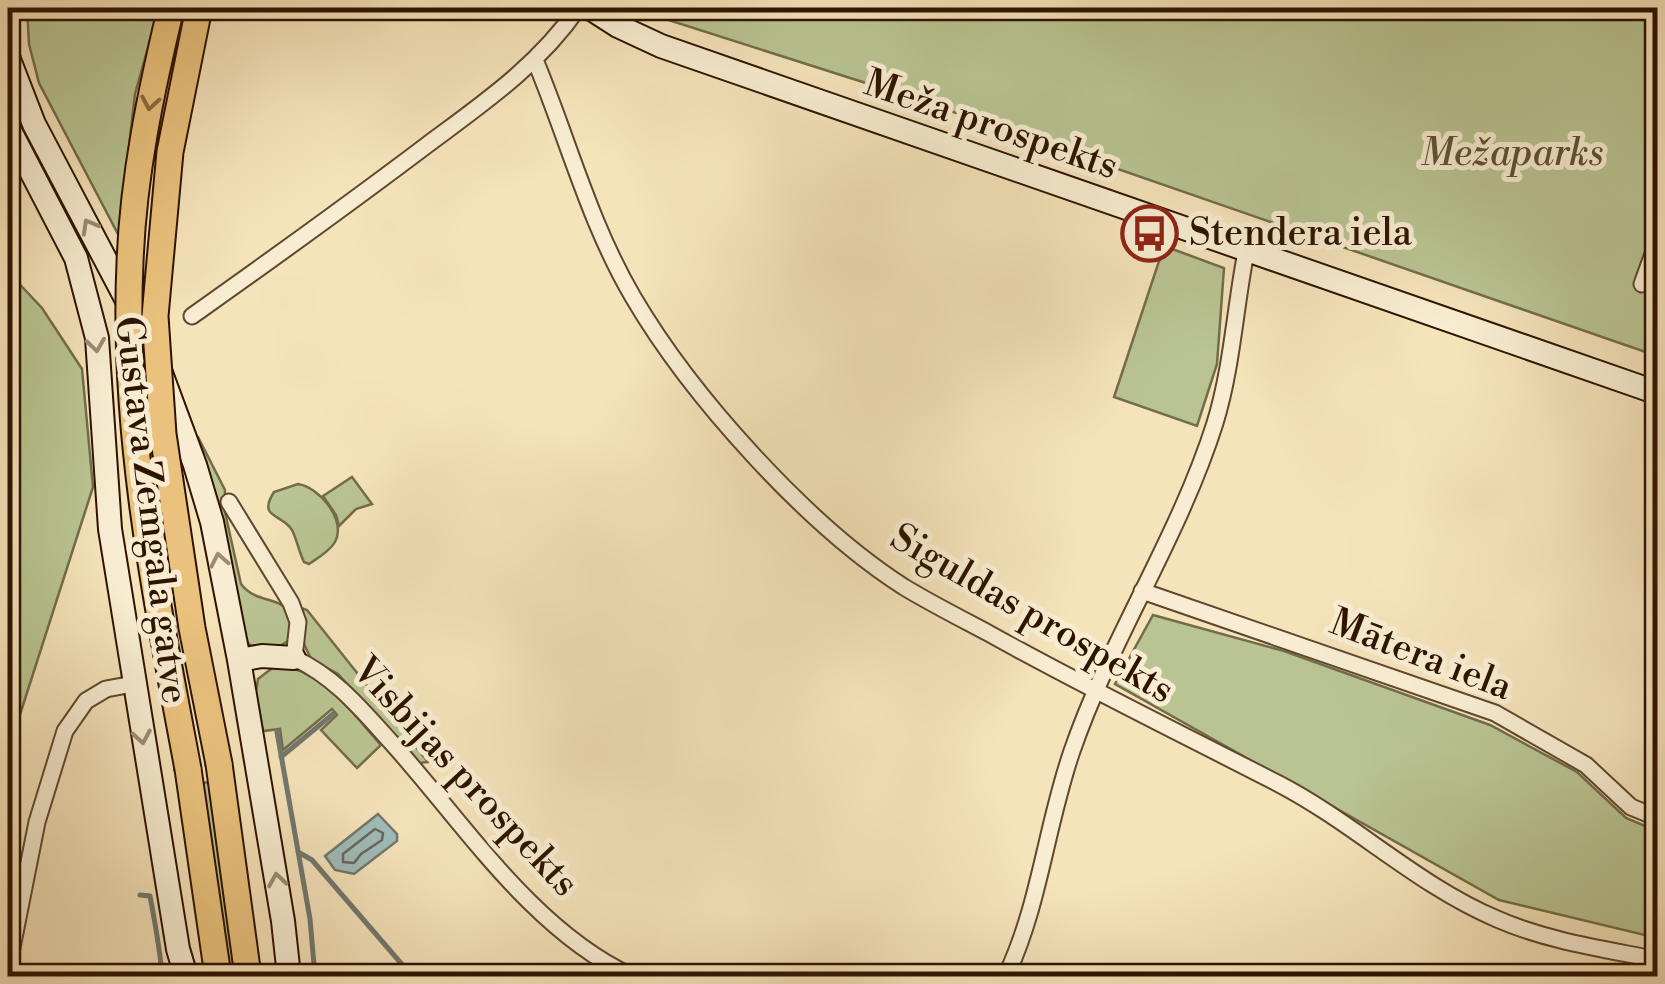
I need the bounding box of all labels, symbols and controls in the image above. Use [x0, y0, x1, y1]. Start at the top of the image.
street label: Meža prospekts [858, 60, 1124, 190]
one-way arrow [140, 94, 161, 111]
park label: Mežaparks [1421, 130, 1603, 177]
bus stop icon: Stendera iela [1120, 203, 1180, 263]
place label: Stendera iela [1189, 210, 1413, 257]
one-way arrow [81, 219, 101, 237]
street label: Gustava Zemgala gatve [104, 314, 198, 706]
one-way arrow [85, 337, 106, 354]
street label: Siguldas prospekts [882, 514, 1182, 714]
one-way arrow [210, 552, 231, 569]
street label: Mātera iela [1324, 599, 1519, 711]
street label: Visbijas prospekts [341, 647, 588, 907]
one-way arrow [131, 728, 152, 745]
one-way arrow [267, 872, 288, 888]

